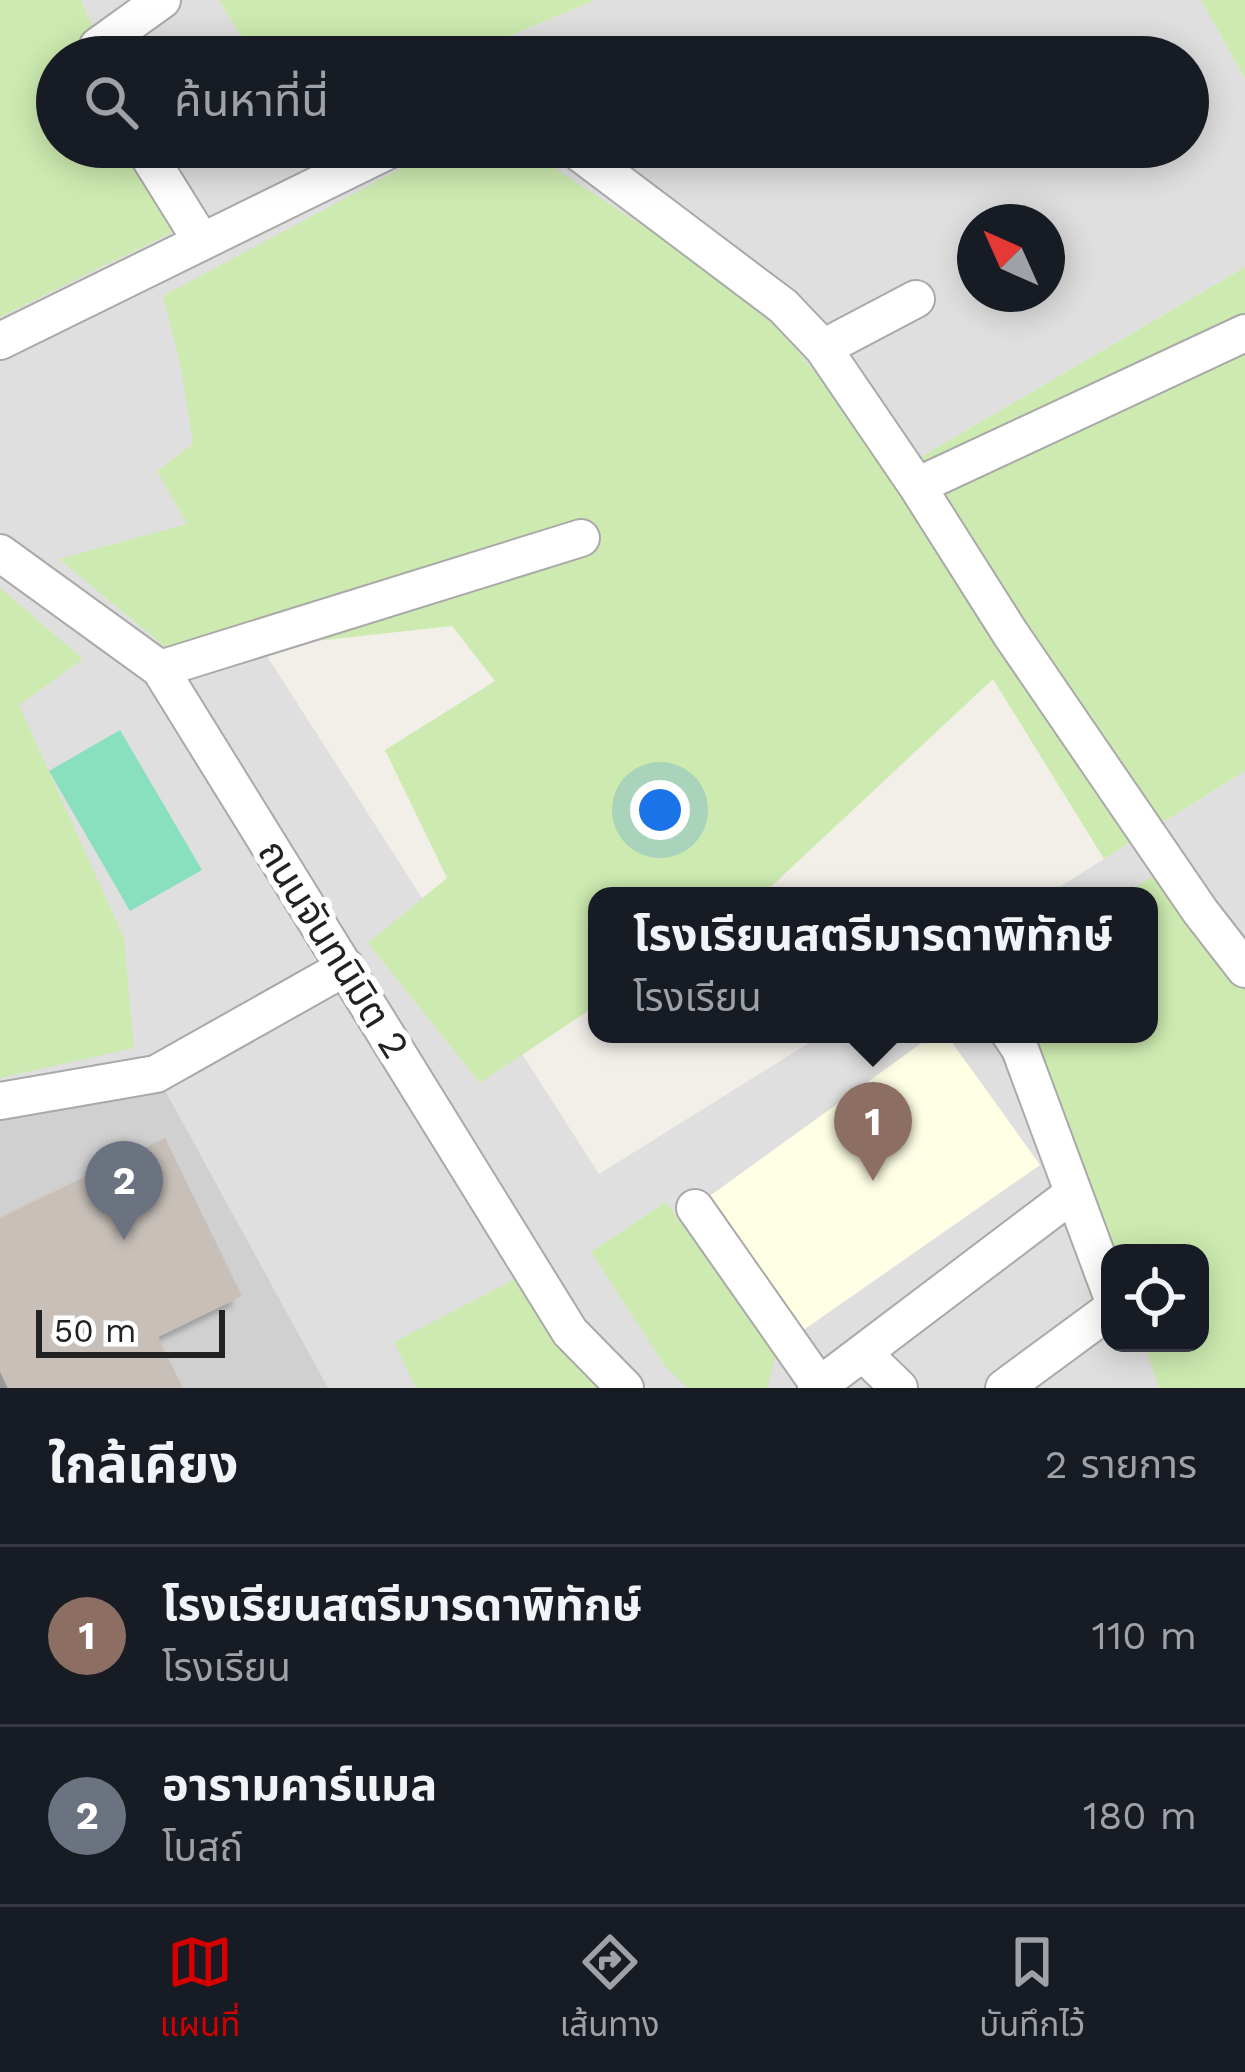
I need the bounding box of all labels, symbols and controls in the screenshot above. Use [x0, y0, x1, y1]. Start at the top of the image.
search box [36, 36, 1209, 168]
icon: search [78, 69, 144, 135]
text: ค้นหาที่นี่ [174, 74, 329, 127]
north arrow [957, 204, 1065, 312]
your location [630, 780, 690, 840]
street label: ถนนจันทนิมิต 2 [249, 832, 419, 1066]
popup [588, 887, 1158, 1043]
text: โรงเรียนสตรีมารดาพิทักษ์ [633, 908, 1113, 961]
text: โรงเรียน [633, 975, 762, 1020]
pin: 1 [834, 1082, 912, 1181]
pin: 2 [85, 1141, 163, 1240]
map controls [1101, 1244, 1209, 1352]
button: locate [1101, 1244, 1209, 1352]
scale bar [36, 1304, 225, 1357]
text: 50 m [54, 1311, 136, 1350]
text: ใกล้เคียง [48, 1435, 238, 1494]
text: 2 รายการ [1045, 1442, 1197, 1487]
text: โรงเรียนสตรีมารดาพิทักษ์ [162, 1578, 642, 1631]
text: 1 [79, 1613, 95, 1658]
text: 110 m [1092, 1613, 1197, 1658]
text: โรงเรียน [162, 1645, 291, 1690]
text: อารามคาร์แมล [162, 1758, 437, 1811]
text: 2 [75, 1793, 99, 1838]
text: 180 m [1083, 1793, 1197, 1838]
text: โบสถ์ [162, 1825, 243, 1870]
tab: แผนที่ [160, 1929, 240, 2051]
tab: เส้นทาง [560, 1929, 660, 2051]
tab: บันทึกไว้ [979, 1929, 1085, 2051]

